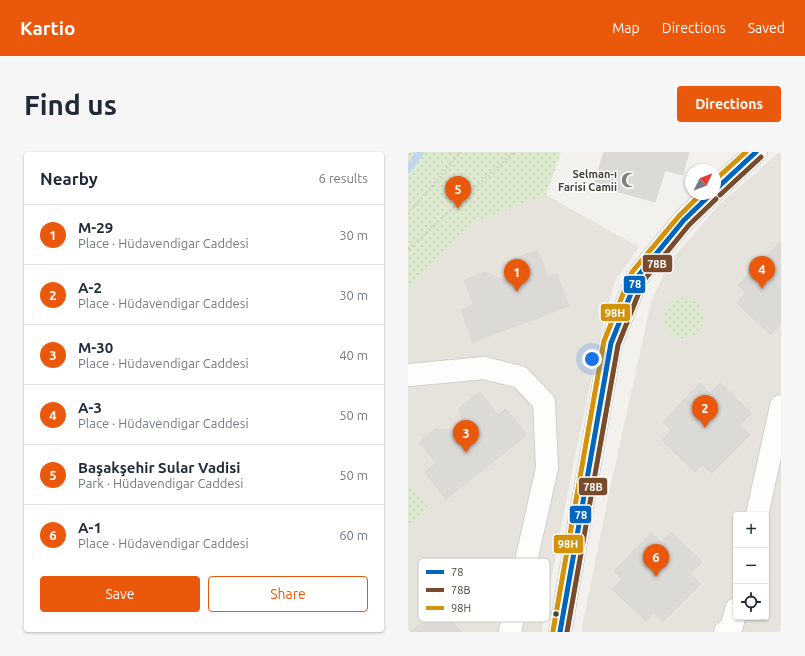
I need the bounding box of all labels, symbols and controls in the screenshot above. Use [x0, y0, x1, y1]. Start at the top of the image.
text: Kartio [20, 17, 76, 39]
text: Map [612, 20, 640, 36]
text: Directions [662, 20, 726, 36]
text: Saved [748, 20, 785, 36]
button: Directions [677, 86, 781, 122]
text: Find us [24, 89, 117, 120]
north arrow [685, 164, 721, 200]
place label: Selman-ı Farisi Camii [558, 168, 617, 193]
text: Nearby [40, 169, 98, 188]
text: 6 results [318, 171, 368, 185]
mosque icon: Selman-ı Farisi Camii [620, 171, 638, 189]
pin: 5 [445, 176, 471, 209]
text: M-29 [78, 219, 113, 236]
text: 1 [49, 228, 57, 242]
text: 30 m [339, 228, 368, 242]
text: Place · Hüdavendigar Caddesi [78, 236, 249, 250]
line badge: 78B [642, 254, 673, 273]
pin: 4 [749, 256, 775, 289]
text: 78B [647, 258, 667, 270]
pin: 1 [504, 259, 530, 292]
line badge: 78 [623, 275, 646, 294]
text: 78 [629, 278, 641, 290]
text: A-2 [78, 279, 102, 296]
text: 2 [49, 288, 57, 302]
text: 30 m [339, 288, 368, 302]
text: Place · Hüdavendigar Caddesi [78, 296, 249, 310]
line badge: 98H [600, 303, 631, 322]
text: 98H [605, 307, 625, 319]
text: M-30 [78, 339, 113, 356]
text: 3 [49, 348, 57, 362]
text: 40 m [339, 348, 368, 362]
your location [582, 349, 602, 369]
text: Place · Hüdavendigar Caddesi [78, 356, 249, 370]
pin: 2 [692, 395, 718, 428]
text: A-3 [78, 399, 102, 416]
text: 4 [49, 408, 57, 422]
text: 50 m [339, 408, 368, 422]
text: Place · Hüdavendigar Caddesi [78, 416, 249, 430]
pin: 3 [453, 420, 479, 453]
text: Başakşehir Sular Vadisi [78, 459, 241, 476]
text: 5 [49, 468, 57, 482]
text: 50 m [339, 468, 368, 482]
text: Park · Hüdavendigar Caddesi [78, 476, 243, 490]
line badge: 78B [578, 477, 608, 496]
text: 78B [583, 481, 603, 493]
line badge: 78 [569, 505, 592, 524]
text: 78 [575, 509, 587, 521]
map controls [733, 512, 769, 620]
button: + [733, 512, 769, 548]
text: A-1 [78, 519, 102, 536]
text: 6 [49, 528, 57, 542]
text: 60 m [339, 528, 368, 542]
line badge: 98H [553, 534, 584, 554]
text: Place · Hüdavendigar Caddesi [78, 536, 249, 550]
text: 98H [558, 538, 578, 550]
pin: 6 [643, 544, 669, 577]
button: − [733, 548, 769, 584]
legend [418, 558, 550, 622]
text: 78 [451, 566, 463, 578]
button: Save [40, 576, 200, 612]
button: Share [208, 576, 368, 612]
text: 78B [451, 584, 470, 596]
button: locate [733, 584, 769, 620]
text: 98H [451, 602, 471, 614]
unlabelled marker [551, 609, 561, 619]

